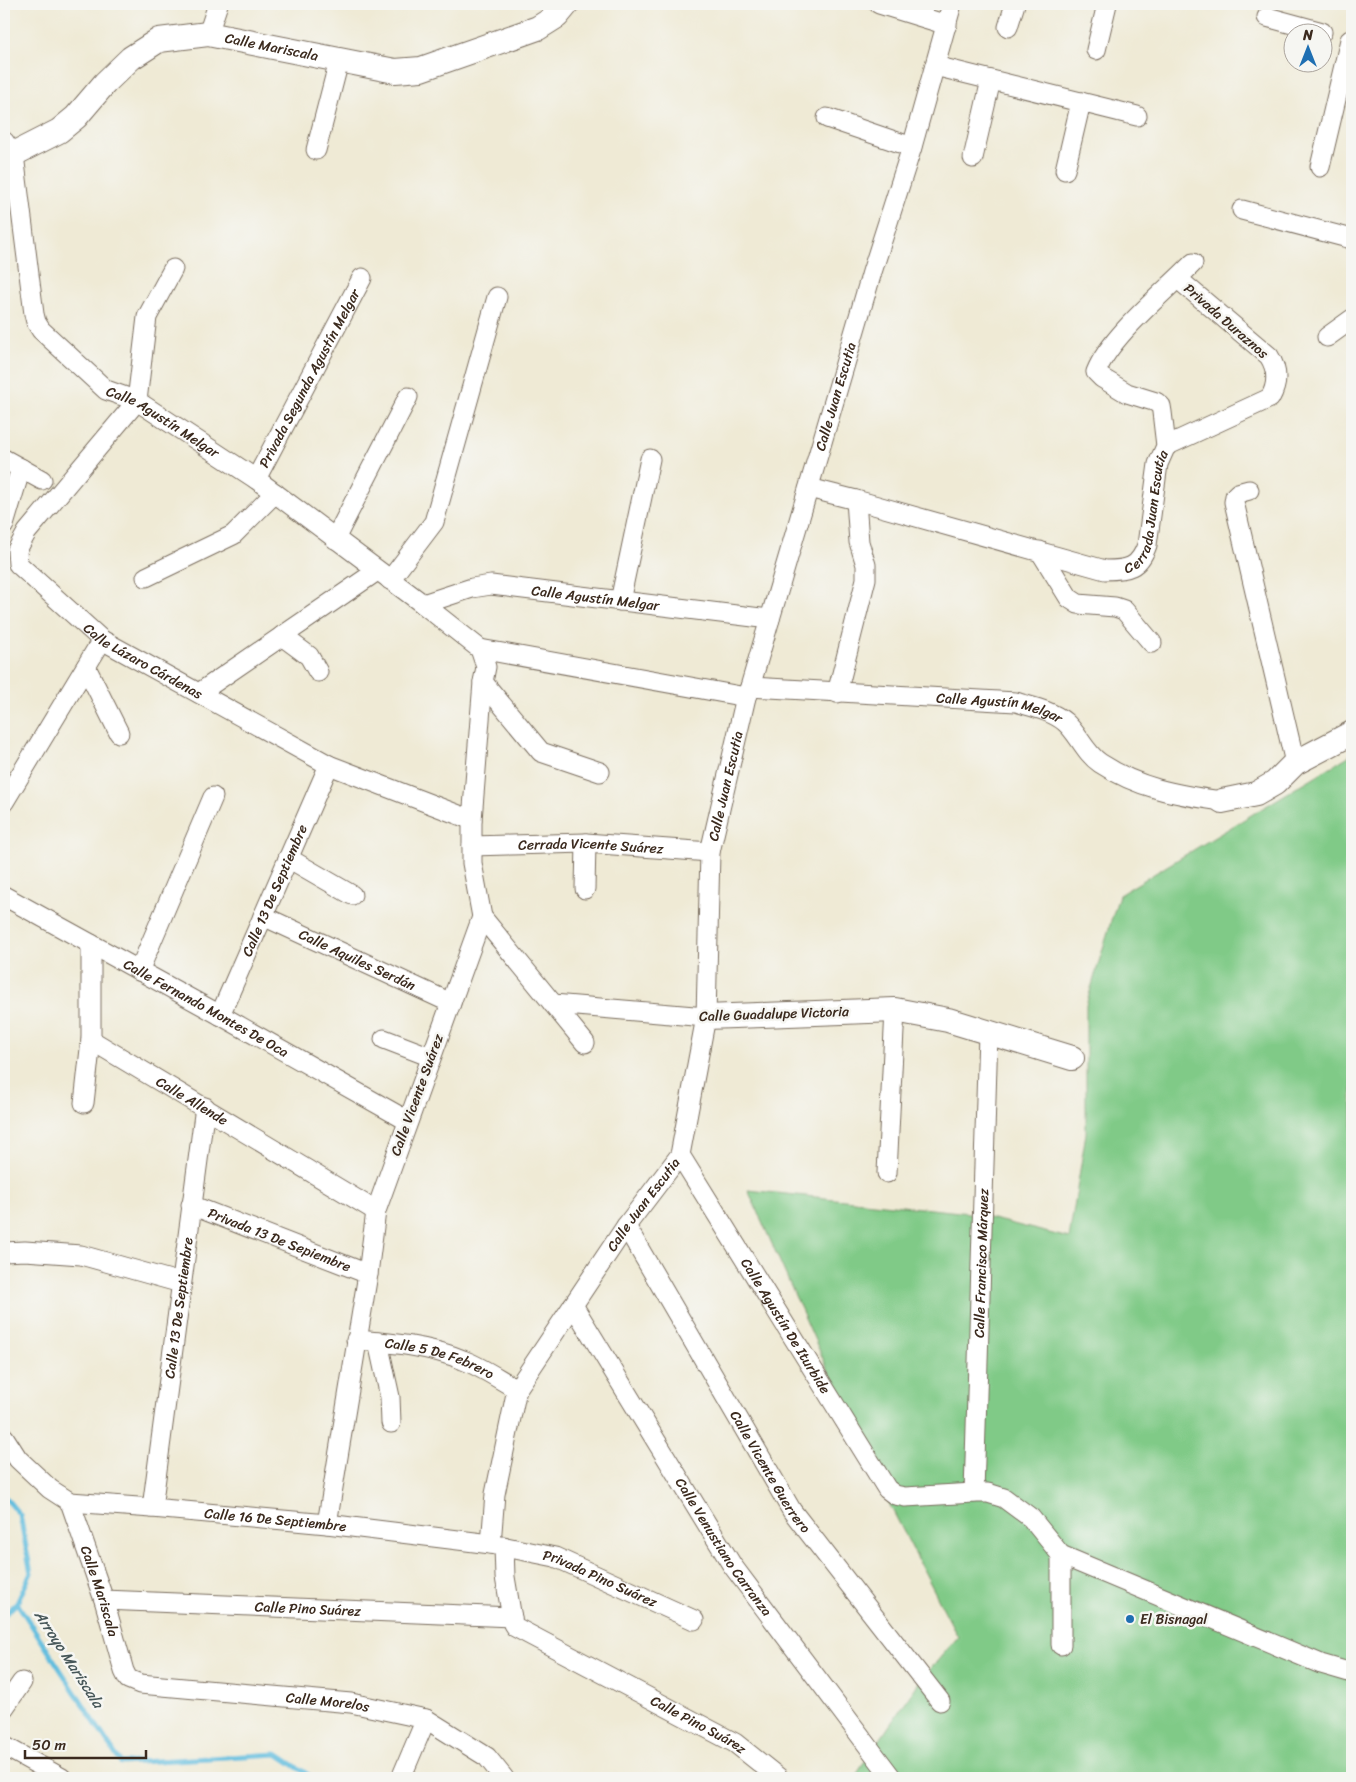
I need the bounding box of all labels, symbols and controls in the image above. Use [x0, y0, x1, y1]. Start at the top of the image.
north arrow [1284, 22, 1334, 72]
text: N [1302, 23, 1313, 48]
street label: Calle Mariscala [223, 25, 321, 68]
street label: Privada Duraznos [1178, 277, 1275, 366]
street label: Privada Segunda Agustín Melgar [252, 283, 367, 472]
street label: Calle Juan Escutia [808, 339, 863, 454]
street label: Calle Agustín Melgar [103, 379, 226, 465]
street label: Cerrada Juan Escutia [1120, 445, 1176, 581]
street label: Calle Agustín Melgar [530, 578, 662, 618]
street label: Calle Lázaro Cárdenas [78, 616, 208, 706]
street label: Calle Agustín Melgar [936, 685, 1069, 731]
street label: Calle Juan Escutia [700, 728, 750, 843]
street label: Calle 13 De Septiembre [234, 820, 314, 961]
street label: Cerrada Vicente Suárez [518, 830, 665, 861]
street label: Calle Aquiles Serdán [295, 922, 420, 998]
street label: Calle Fernando Montes De Oca [119, 952, 294, 1064]
street label: Calle Guadalupe Victoria [699, 999, 850, 1029]
street label: Calle Vicente Suárez [383, 1030, 451, 1160]
street label: Calle Allende [151, 1069, 233, 1132]
street label: Calle Juan Escutia [600, 1152, 687, 1257]
street label: Calle Francisco Márquez [966, 1188, 996, 1338]
street label: Privada 13 De Sepiembre [204, 1200, 355, 1279]
street label: Calle 13 De Septiembre [157, 1236, 200, 1380]
street label: Calle Agustín De Iturbide [734, 1253, 838, 1399]
street label: Calle 5 De Febrero [384, 1330, 499, 1386]
street label: Calle Vicente Guerrero [723, 1405, 817, 1539]
street label: Calle Venustiano Carranza [669, 1472, 779, 1622]
street label: Calle 16 De Septiembre [203, 1500, 348, 1539]
street label: Calle Mariscala [73, 1542, 126, 1640]
street label: Privada Pino Suárez [541, 1542, 662, 1615]
street label: Calle Pino Suárez [254, 1594, 362, 1623]
water label: Arroyo Mariscala [27, 1604, 111, 1715]
place label: El Bisnagal [1140, 1607, 1208, 1632]
marker: El Bisnagal [1124, 1613, 1136, 1625]
street label: Calle Morelos [285, 1685, 372, 1719]
street label: Calle Pino Suárez [646, 1688, 753, 1761]
scale bar [25, 1727, 146, 1759]
text: 50 m [32, 1732, 67, 1758]

